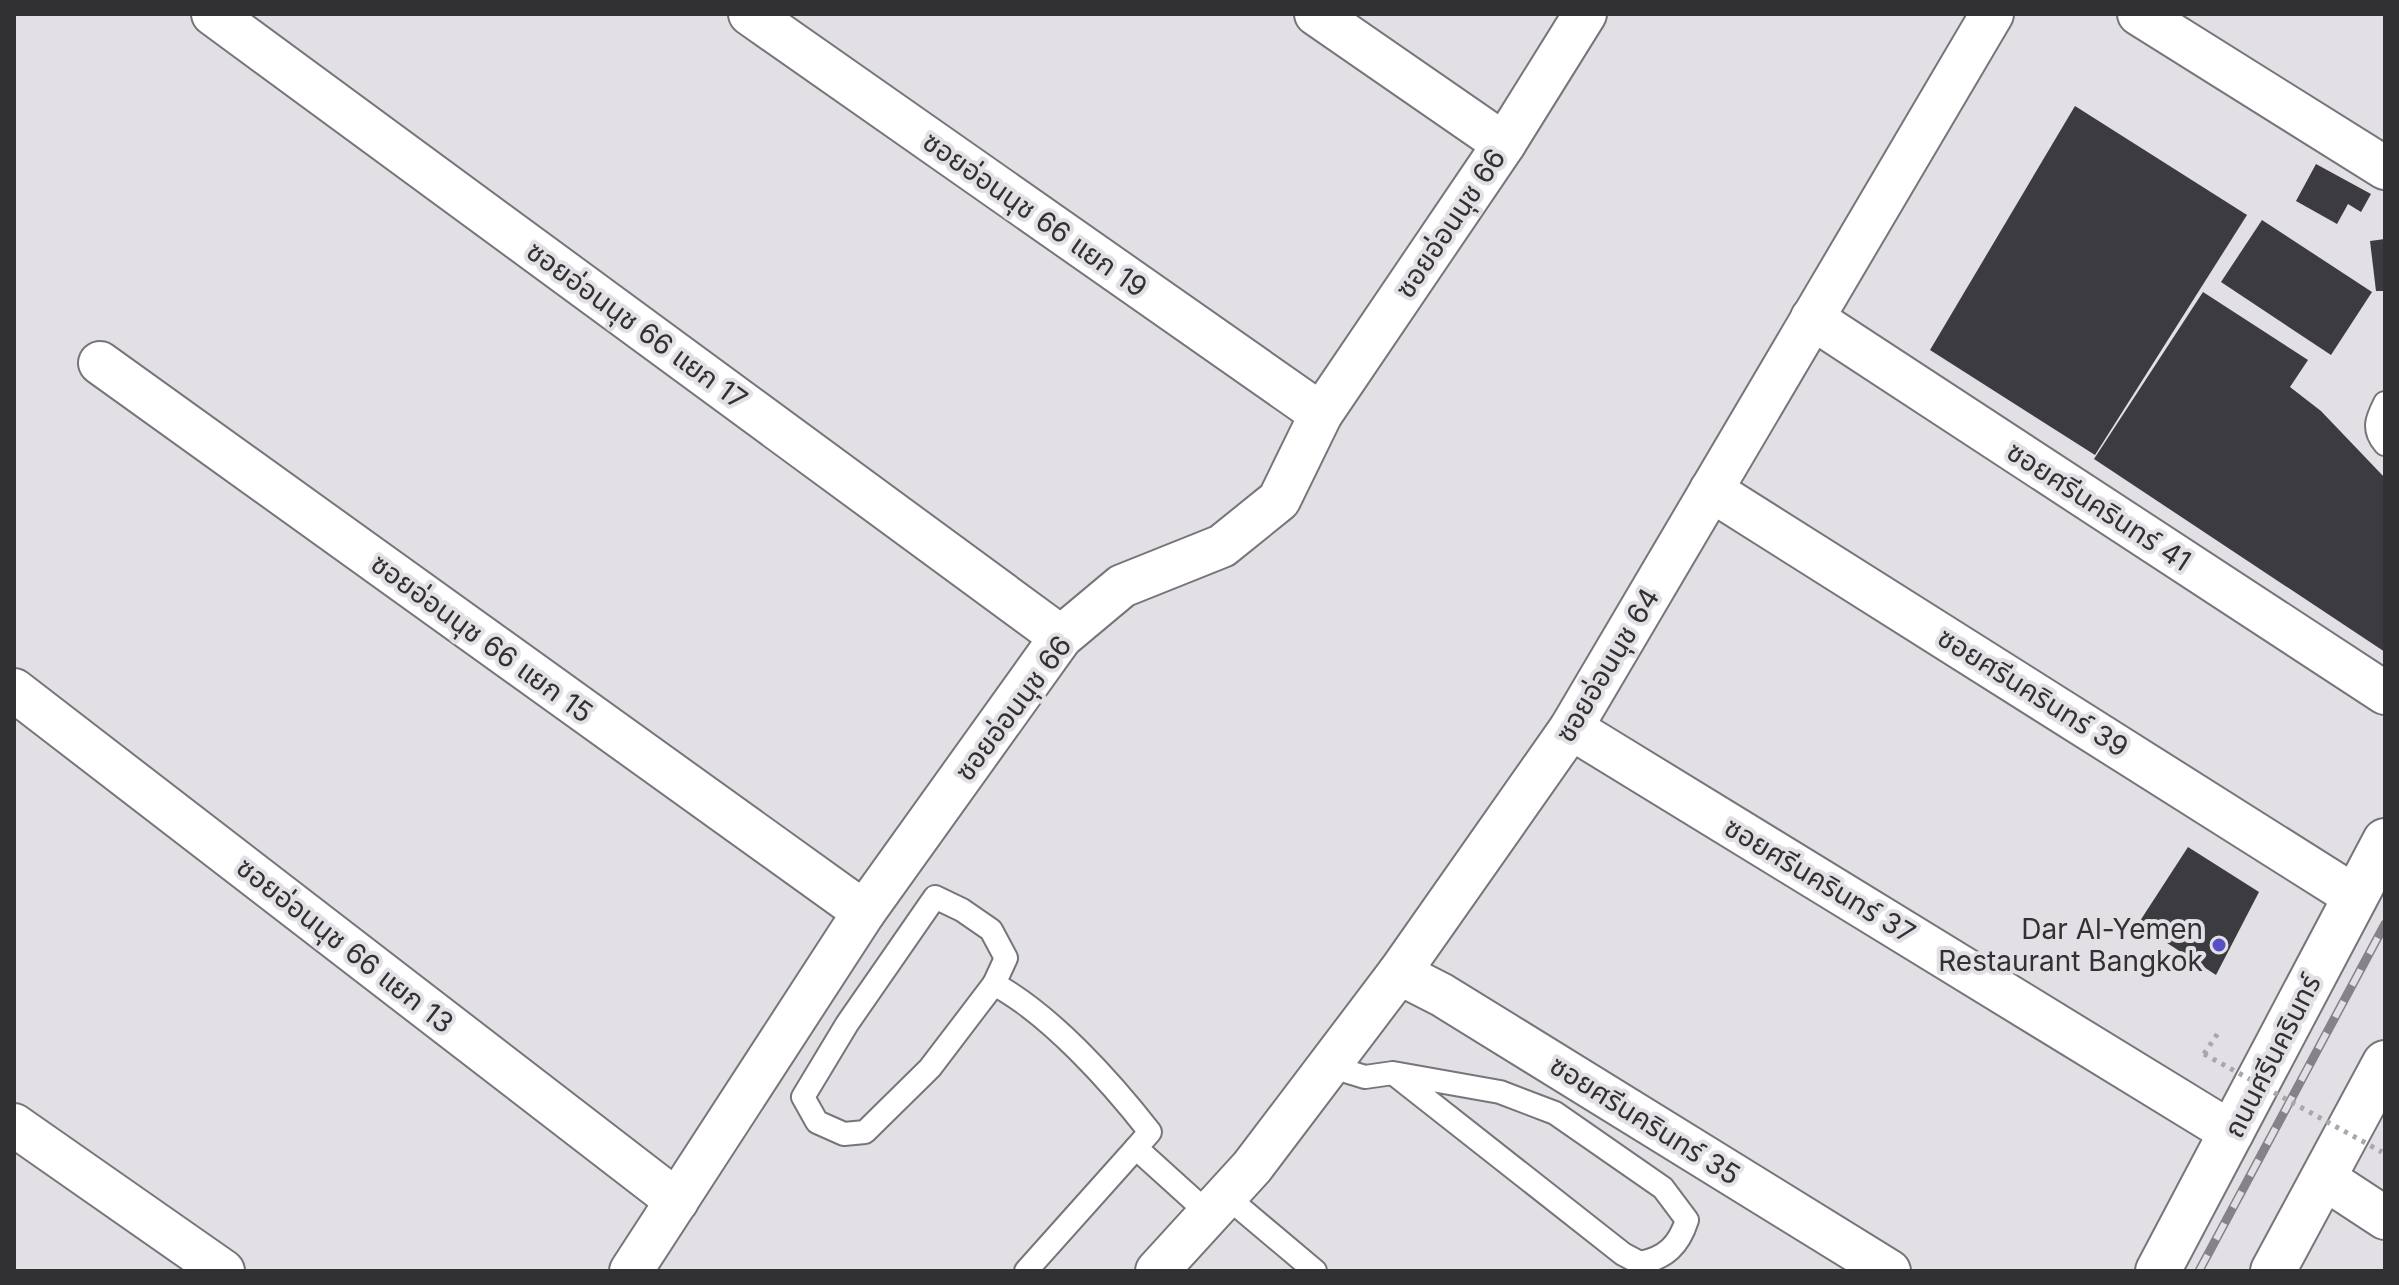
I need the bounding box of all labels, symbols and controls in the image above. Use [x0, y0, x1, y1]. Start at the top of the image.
street label: ซอยอ่อนนุช 66 แยก 19 [916, 124, 1154, 304]
street label: ซอยอ่อนนุช 66 [1388, 142, 1512, 304]
street label: ซอยอ่อนนุช 66 แยก 17 [520, 234, 754, 416]
street label: ซอยศรีนครินทร์ 41 [2001, 434, 2197, 578]
street label: ซอยอ่อนนุช 66 แยก 15 [365, 546, 599, 730]
street label: ซอยอ่อนนุช 64 [1548, 582, 1666, 748]
street label: ซอยศรีนครินทร์ 39 [1932, 620, 2134, 764]
street label: ซอยอ่อนนุช 66 [947, 629, 1079, 787]
street label: ซอยศรีนครินทร์ 37 [1718, 810, 1922, 950]
street label: ซอยอ่อนนุช 66 แยก 13 [230, 850, 460, 1040]
place label: Dar Al-Yemen Restaurant Bangkok [1938, 912, 2203, 978]
marker: Dar Al-Yemen Restaurant Bangkok [2210, 936, 2228, 954]
street label: ถนนศรีนครินทร์ [2216, 968, 2328, 1143]
street label: ซอยศรีนครินทร์ 35 [1544, 1048, 1746, 1192]

